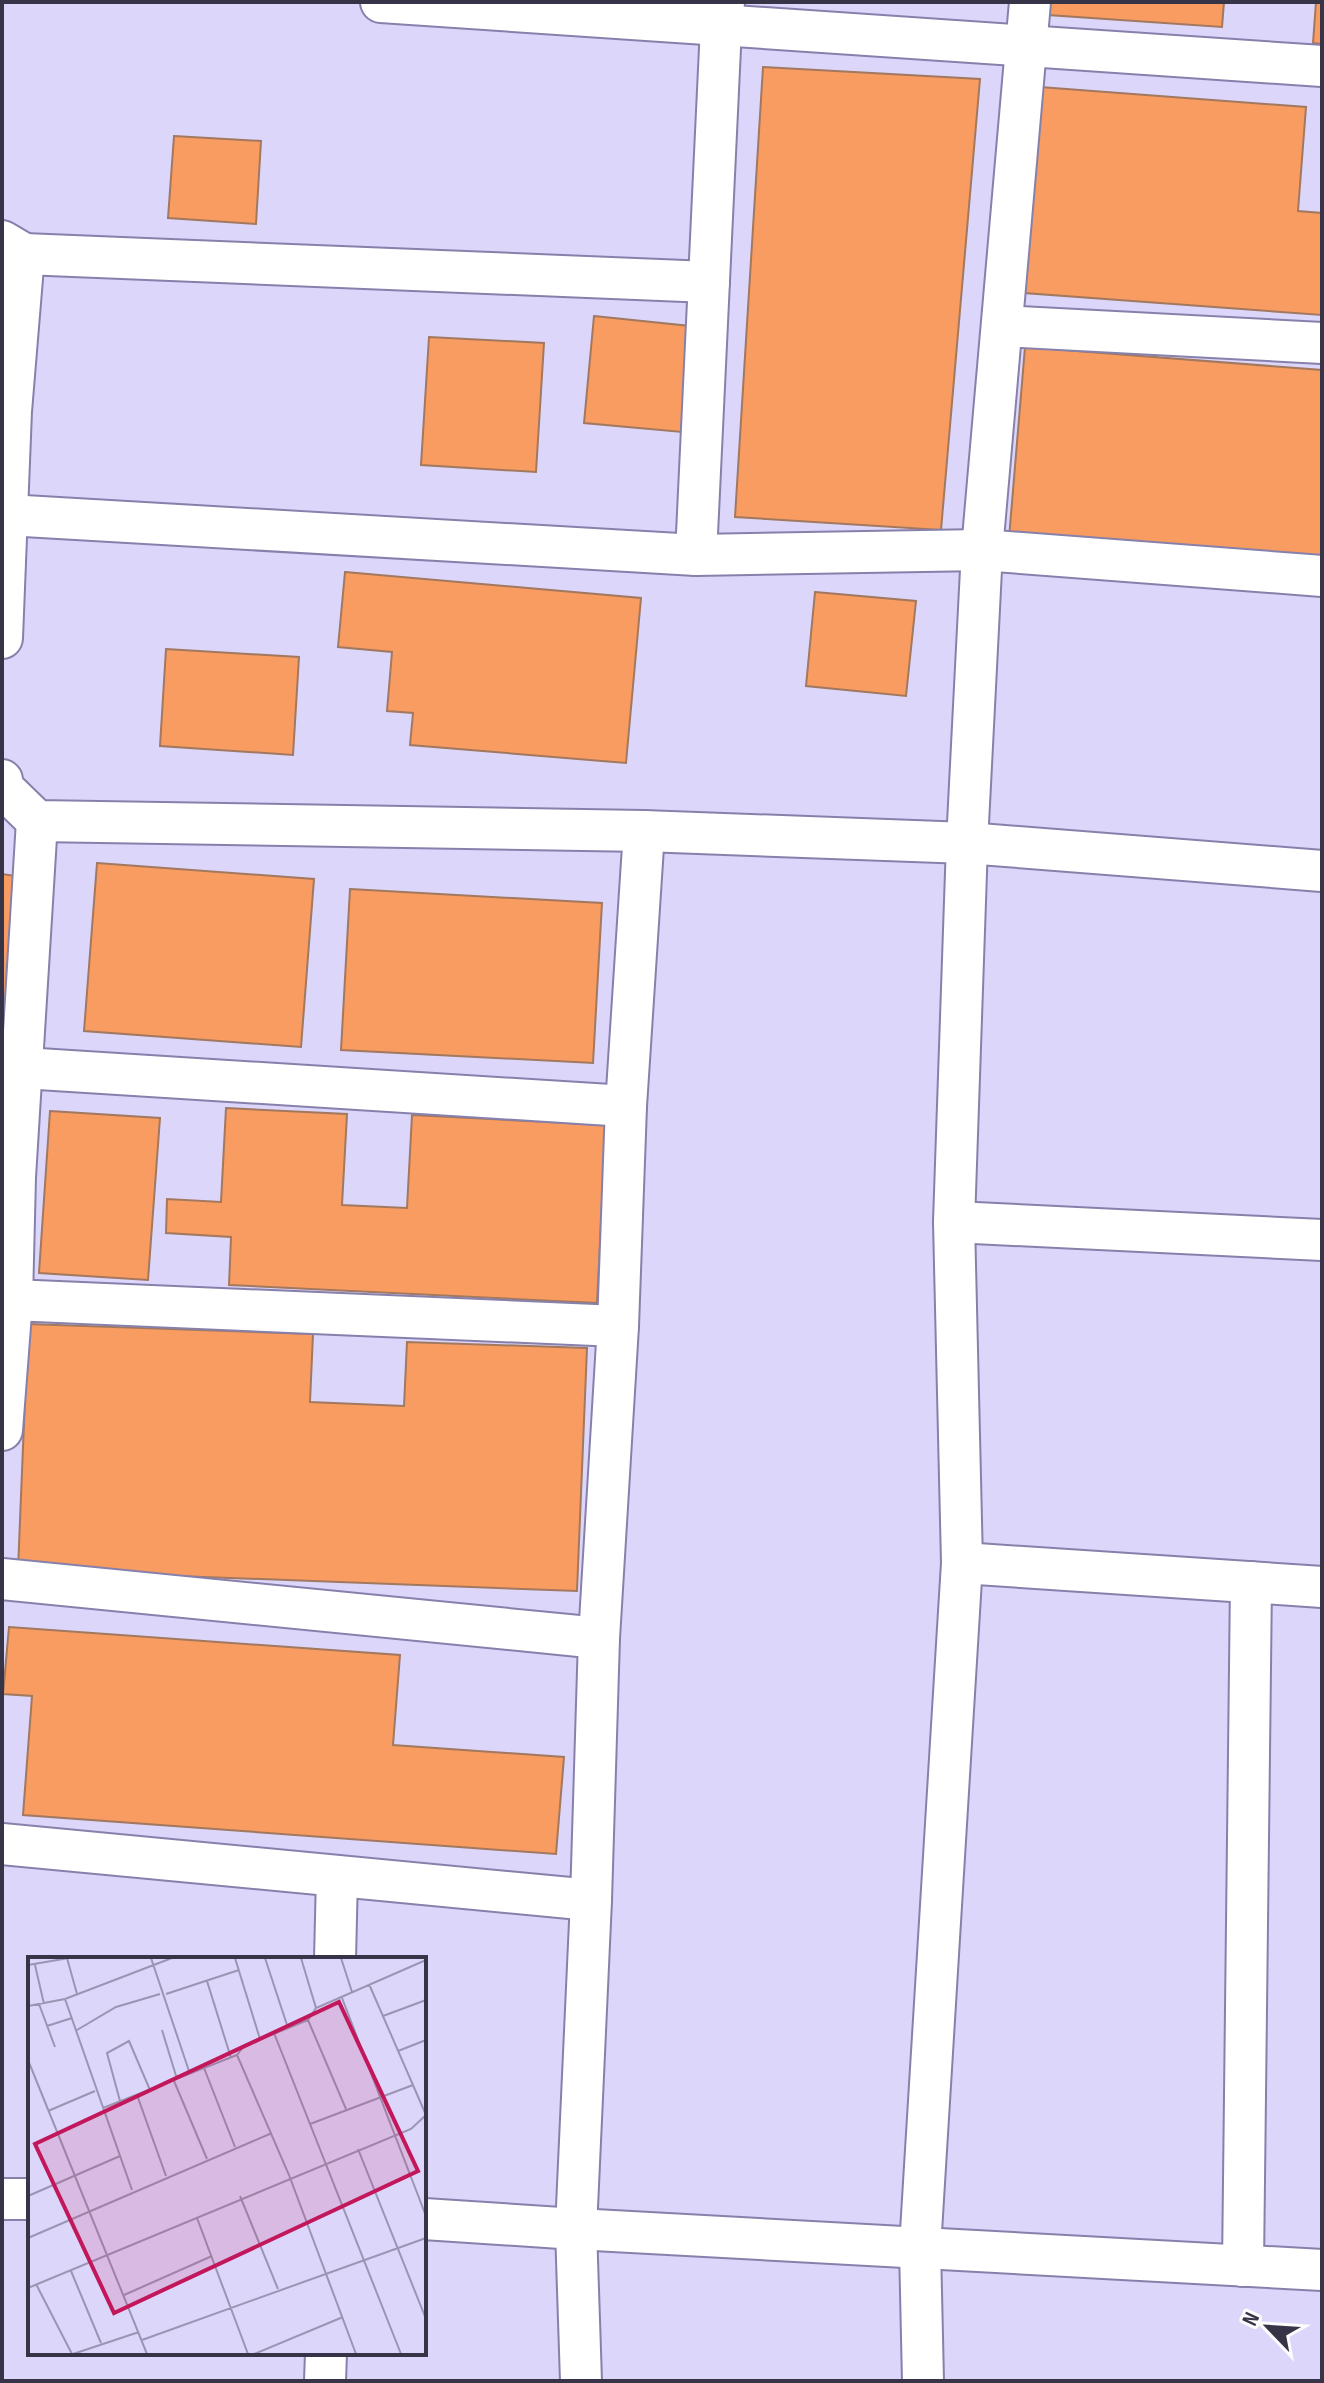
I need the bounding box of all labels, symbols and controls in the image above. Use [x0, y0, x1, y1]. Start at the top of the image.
inset map [28, 1957, 426, 2355]
north arrow [1228, 2287, 1308, 2367]
text: N [1237, 2308, 1266, 2330]

